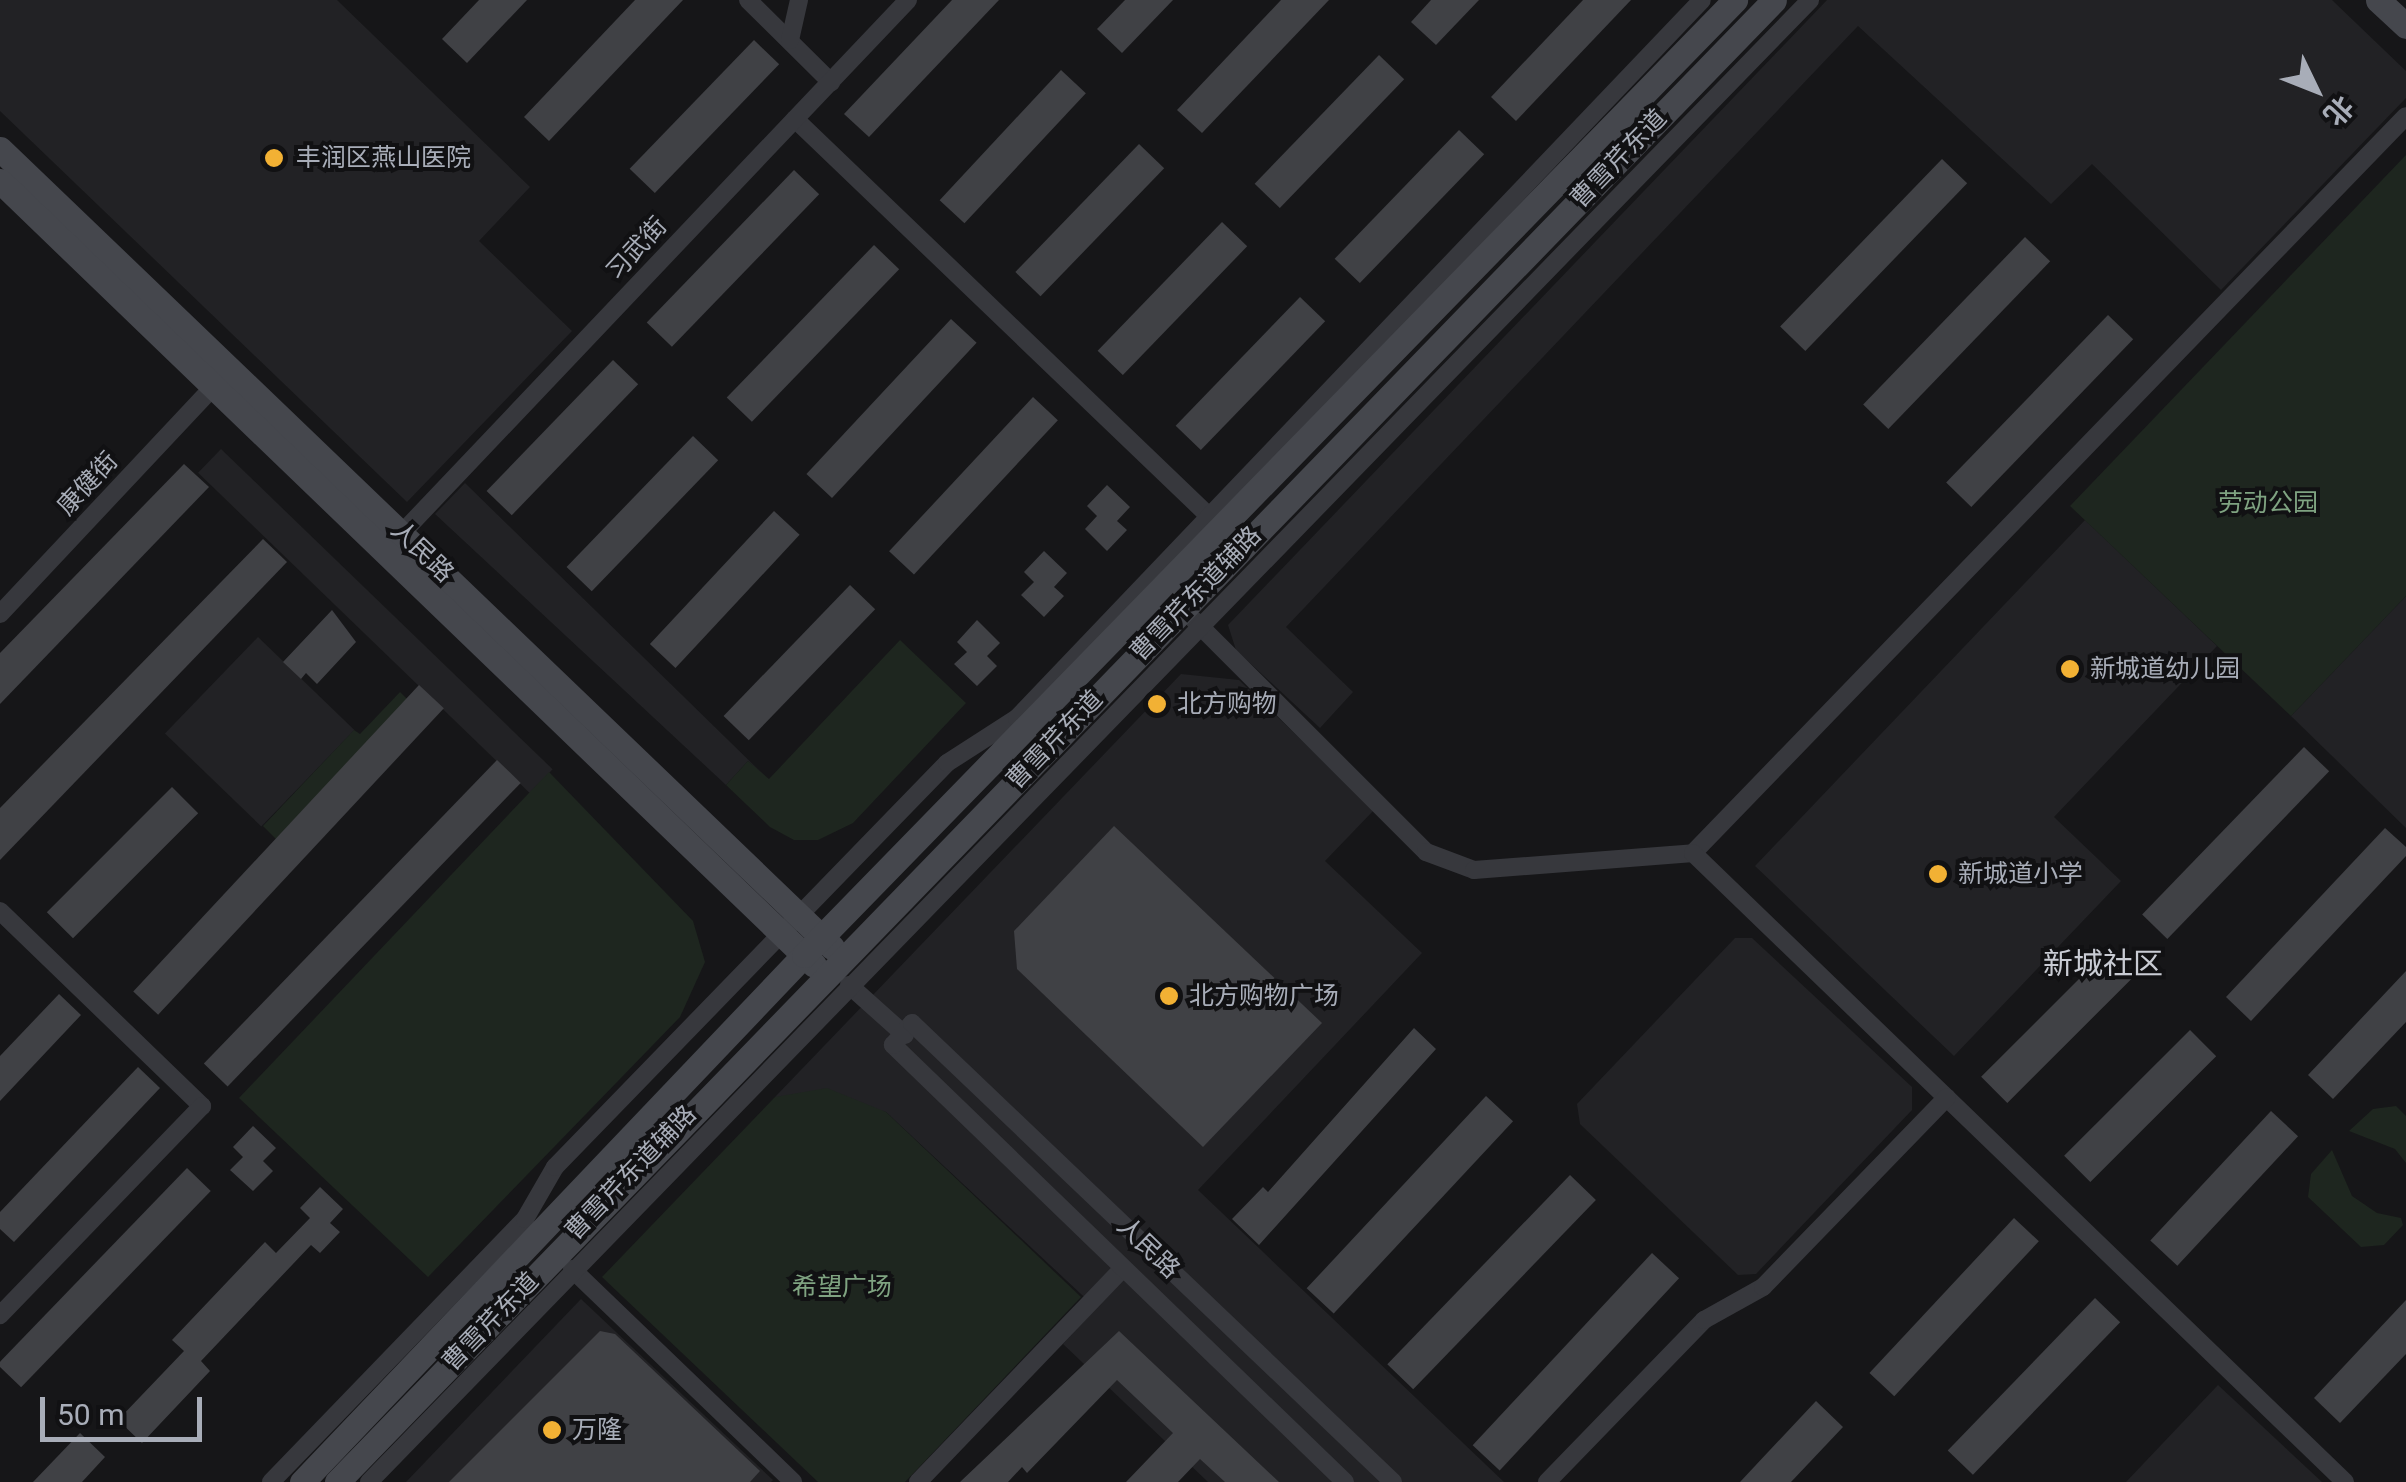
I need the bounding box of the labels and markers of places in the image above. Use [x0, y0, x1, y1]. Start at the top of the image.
place label: 丰润区燕山医院 [296, 143, 471, 173]
marker: 丰润区燕山医院 [261, 145, 287, 171]
place label: 新城道幼儿园 [2090, 654, 2240, 684]
marker: 新城道幼儿园 [2059, 658, 2081, 680]
place label: 北方购物 [1177, 689, 1277, 719]
marker: 北方购物 [1146, 693, 1168, 715]
place label: 新城道小学 [1958, 859, 2083, 889]
marker: 新城道小学 [1927, 863, 1949, 885]
place label: 北方购物广场 [1189, 981, 1339, 1011]
marker: 北方购物广场 [1158, 985, 1180, 1007]
place label: 万隆 [572, 1415, 622, 1445]
marker: 万隆 [541, 1419, 563, 1441]

